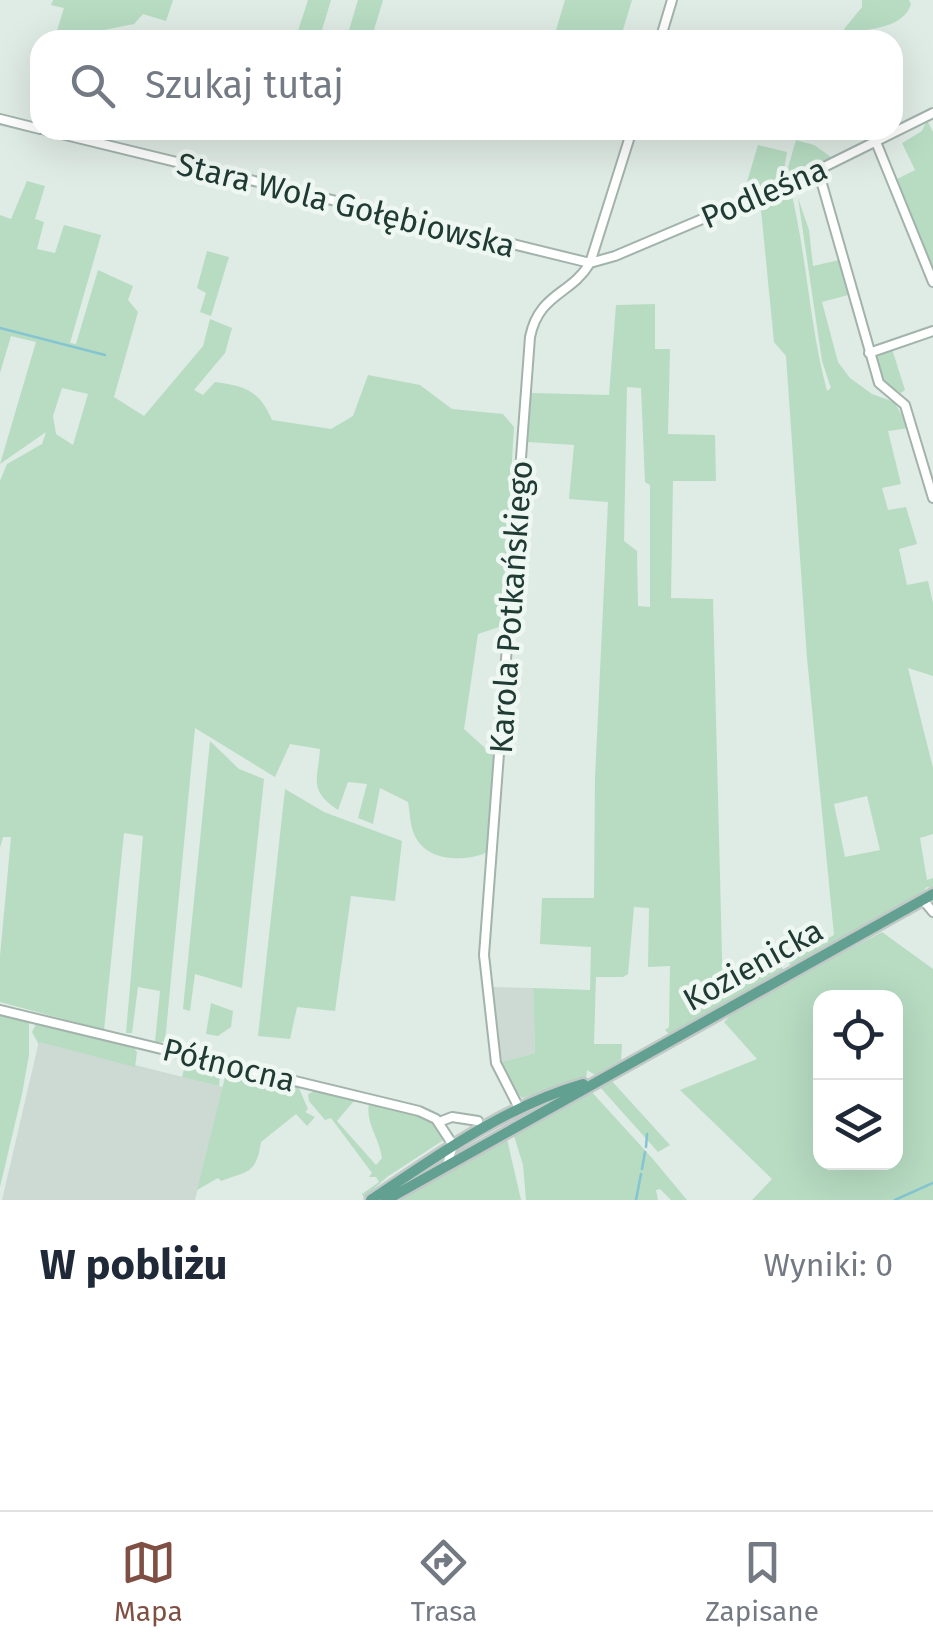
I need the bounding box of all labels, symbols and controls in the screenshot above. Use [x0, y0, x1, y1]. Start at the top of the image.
search box [30, 30, 903, 140]
icon: search [65, 58, 120, 113]
text: Szukaj tutaj [145, 62, 344, 108]
street label: Stara Wola Gołębiowska [173, 145, 519, 265]
street label: Podleśna [695, 149, 833, 237]
street label: Karola Potkańskiego [482, 459, 540, 755]
street label: Kozienicka [677, 911, 829, 1019]
map controls [813, 990, 903, 1170]
button: locate [813, 990, 903, 1080]
street label: Północna [159, 1030, 299, 1100]
button: layers [813, 1080, 903, 1170]
text: W pobliżu [40, 1240, 227, 1290]
text: Wyniki: 0 [764, 1246, 893, 1284]
tab: Mapa [114, 1535, 183, 1628]
tab: Trasa [411, 1535, 477, 1628]
tab: Zapisane [705, 1535, 819, 1628]

